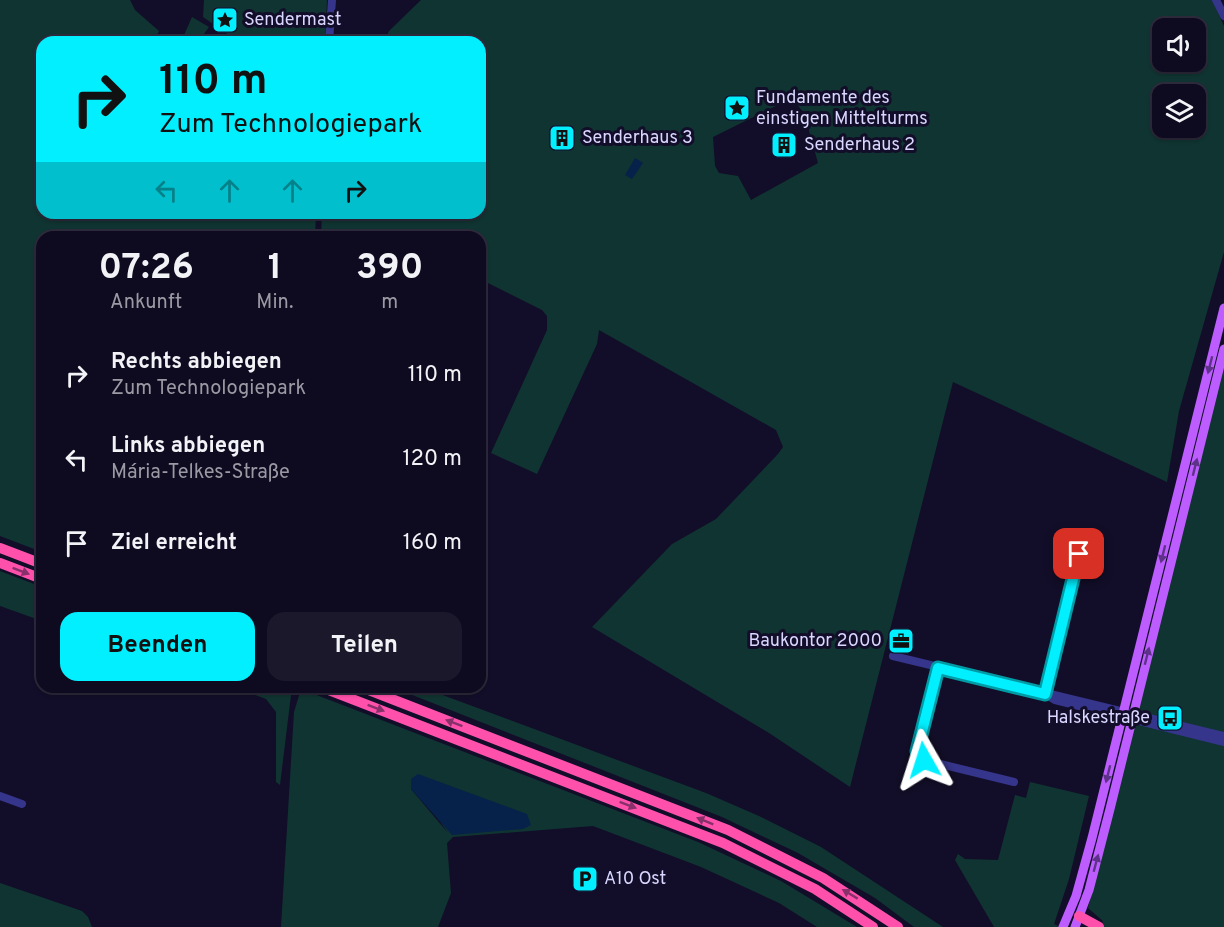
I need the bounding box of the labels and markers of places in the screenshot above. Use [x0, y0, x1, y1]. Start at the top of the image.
place icon: Sendermast [210, 5, 240, 35]
place label: Sendermast [244, 9, 342, 32]
place label: Fundamente des einstigen Mittelturms [756, 87, 928, 131]
place icon: Fundamente des einstigen Mittelturms [722, 93, 752, 123]
building icon: Senderhaus 3 [547, 123, 577, 153]
place label: Senderhaus 3 [582, 127, 693, 150]
building icon: Senderhaus 2 [769, 130, 799, 160]
place label: Senderhaus 2 [804, 134, 915, 157]
pin [1053, 528, 1104, 579]
office icon: Baukontor 2000 [886, 626, 916, 656]
place label: Baukontor 2000 [748, 630, 882, 653]
bus stop icon: Halskestraße [1155, 703, 1185, 733]
place label: Halskestraße [1047, 707, 1150, 730]
parking icon: A10 Ost [570, 864, 600, 894]
place label: A10 Ost [604, 868, 666, 891]

